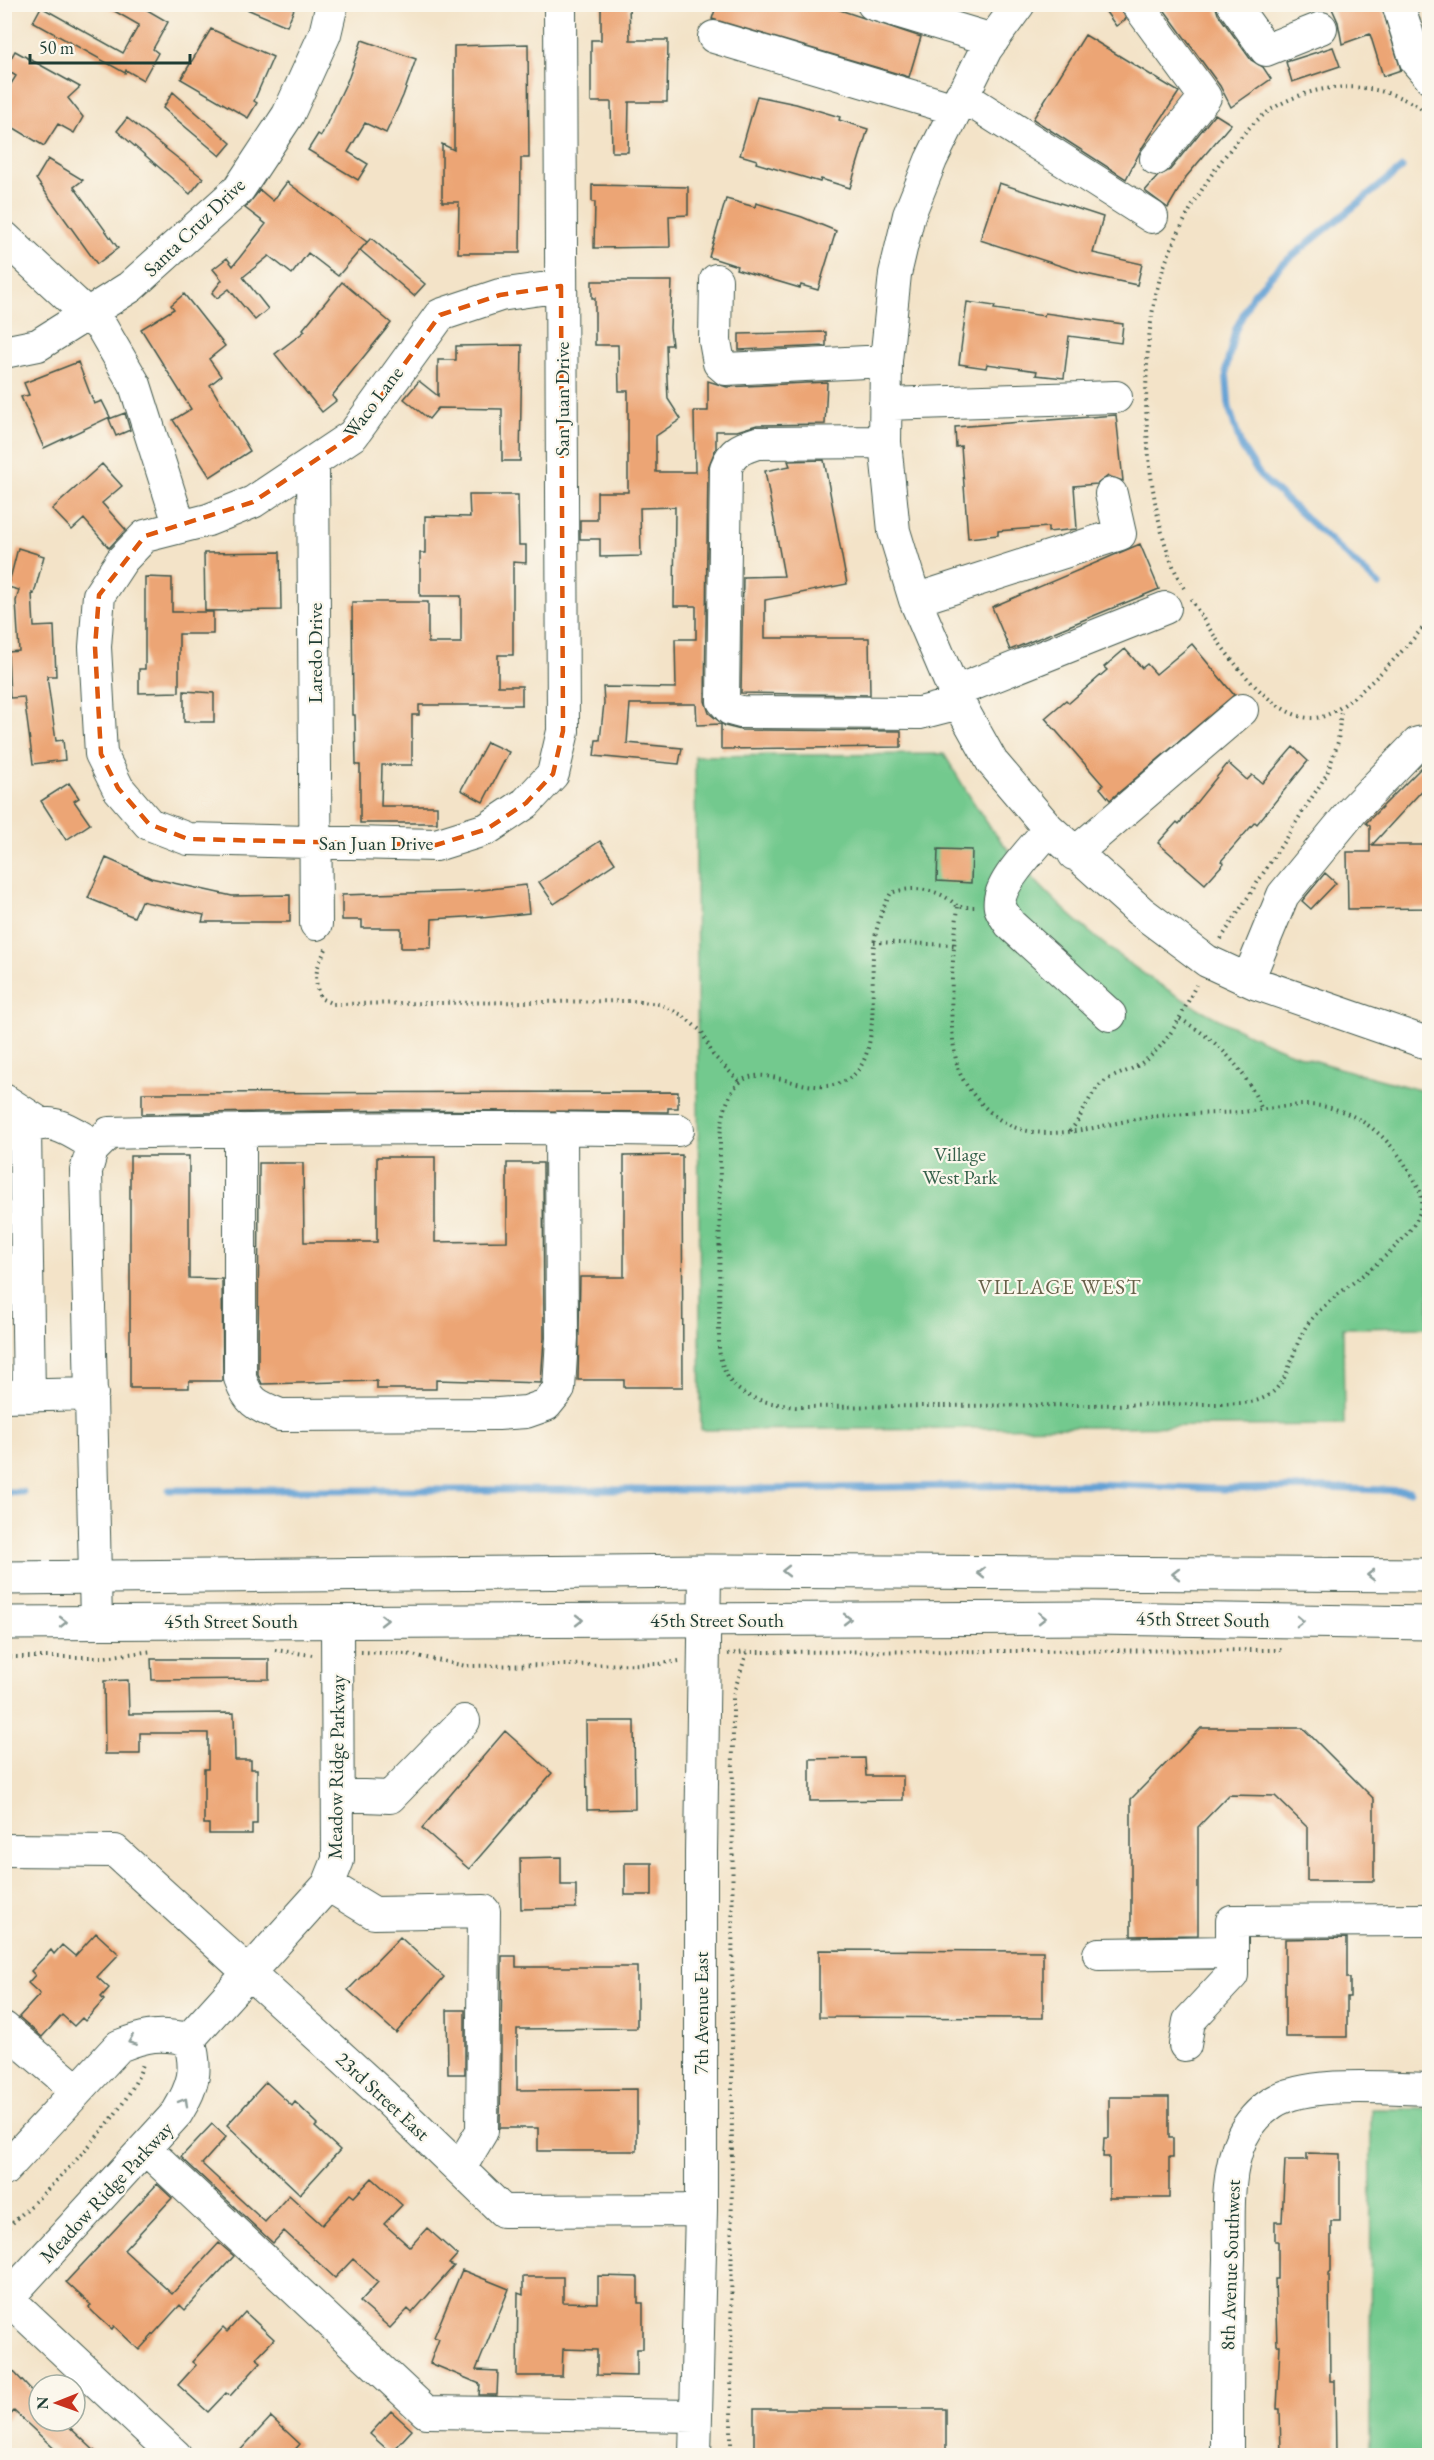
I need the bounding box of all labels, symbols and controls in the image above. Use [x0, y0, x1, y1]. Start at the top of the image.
scale bar [30, 27, 190, 65]
text: 50 m [39, 36, 74, 59]
street label: Santa Cruz Drive [138, 172, 251, 282]
street label: San Juan Drive [549, 342, 575, 456]
street label: Waco Lane [337, 360, 409, 443]
street label: Laredo Drive [302, 602, 328, 703]
street label: San Juan Drive [319, 830, 433, 856]
park label: Village West Park [923, 1141, 998, 1190]
district label: VILLAGE WEST [978, 1273, 1142, 1300]
one-way arrow [782, 1565, 791, 1577]
one-way arrow [977, 1567, 986, 1579]
one-way arrow [1172, 1568, 1181, 1580]
one-way arrow [1367, 1569, 1376, 1581]
street label: 45th Street South [1136, 1605, 1270, 1633]
street label: 45th Street South [650, 1607, 784, 1633]
street label: 45th Street South [164, 1608, 298, 1634]
one-way arrow [1037, 1612, 1046, 1624]
one-way arrow [842, 1613, 851, 1625]
one-way arrow [379, 1614, 388, 1627]
one-way arrow [574, 1614, 583, 1626]
one-way arrow [1295, 1615, 1304, 1627]
one-way arrow [58, 1616, 67, 1628]
street label: Meadow Ridge Parkway [321, 1674, 351, 1860]
street label: 7th Avenue East [688, 1951, 714, 2075]
one-way arrow [127, 2034, 138, 2046]
street label: 23rd Street East [330, 2046, 436, 2147]
one-way arrow [177, 2098, 188, 2108]
street label: Meadow Ridge Parkway [34, 2115, 179, 2268]
street label: 8th Avenue Southwest [1214, 2178, 1246, 2351]
north arrow [27, 2373, 87, 2433]
text: N [32, 2397, 53, 2410]

